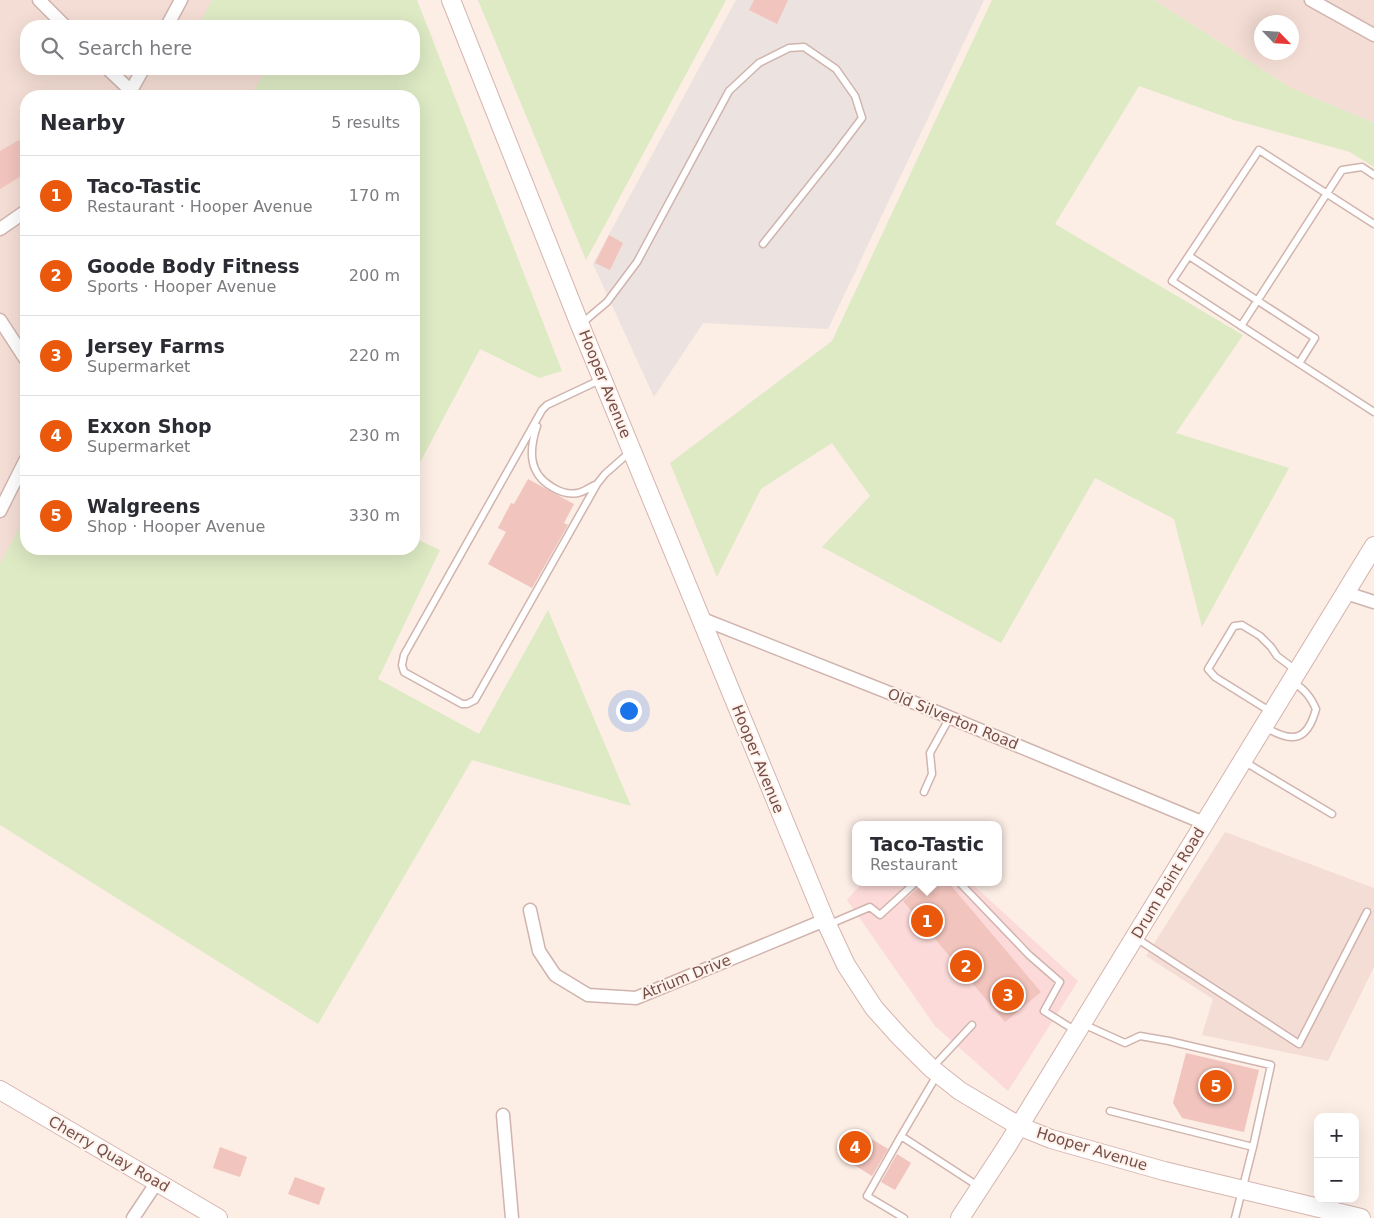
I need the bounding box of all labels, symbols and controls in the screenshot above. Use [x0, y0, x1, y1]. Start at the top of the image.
north arrow [1254, 15, 1299, 60]
search box [20, 20, 420, 75]
icon: search [38, 34, 66, 62]
text: Search here [78, 37, 192, 59]
text: Nearby [40, 111, 125, 135]
text: 5 results [331, 113, 400, 132]
text: Taco-Tastic [87, 175, 201, 197]
text: 1 [50, 186, 62, 205]
text: 170 m [349, 186, 400, 205]
text: Restaurant · Hooper Avenue [87, 197, 313, 216]
text: Goode Body Fitness [87, 255, 300, 277]
text: 2 [50, 266, 62, 285]
text: 200 m [349, 266, 400, 285]
text: Sports · Hooper Avenue [87, 277, 276, 296]
street label: Hooper Avenue [575, 327, 635, 441]
text: Jersey Farms [87, 335, 225, 357]
text: 3 [50, 346, 62, 365]
text: 220 m [349, 346, 400, 365]
text: Supermarket [87, 357, 190, 376]
text: Exxon Shop [87, 415, 212, 437]
text: 4 [50, 426, 62, 445]
text: 230 m [349, 426, 400, 445]
text: Supermarket [87, 437, 190, 456]
text: Walgreens [87, 495, 200, 517]
text: 5 [50, 506, 62, 525]
text: 330 m [349, 506, 400, 525]
text: Shop · Hooper Avenue [87, 517, 265, 536]
street label: Old Silverton Road [885, 685, 1021, 753]
your location [616, 698, 642, 724]
street label: Hooper Avenue [728, 702, 788, 816]
popup [852, 821, 1002, 886]
street label: Drum Point Road [1128, 824, 1208, 942]
text: Taco-Tastic [870, 833, 984, 855]
text: Restaurant [870, 855, 957, 874]
pin: 1 [911, 902, 943, 940]
pin: 2 [950, 947, 982, 985]
street label: Atrium Drive [639, 951, 733, 1003]
pin: 3 [992, 976, 1024, 1014]
pin: 5 [1200, 1067, 1232, 1105]
street label: Cherry Quay Road [45, 1112, 173, 1196]
map controls [1314, 1113, 1359, 1203]
button: + [1314, 1113, 1359, 1158]
street label: Hooper Avenue [1034, 1124, 1150, 1174]
pin: 4 [839, 1128, 871, 1166]
button: − [1314, 1158, 1359, 1203]

